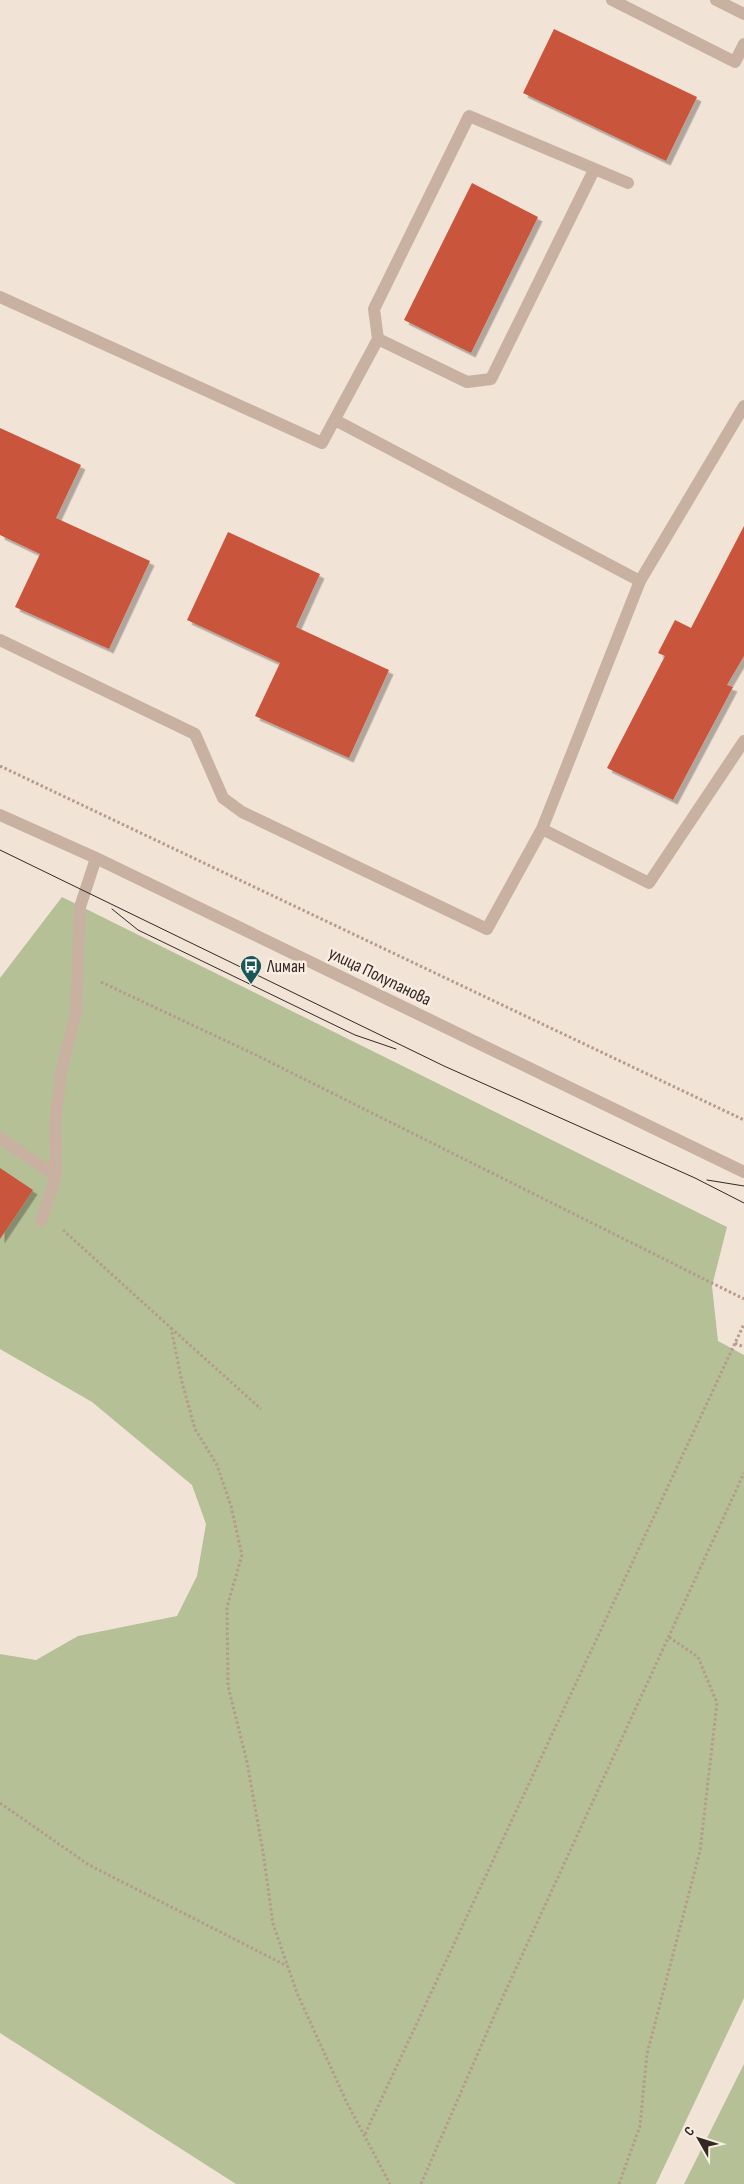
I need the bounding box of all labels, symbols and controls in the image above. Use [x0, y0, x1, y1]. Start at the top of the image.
street label: улица Полупанова [325, 943, 435, 1010]
bus stop icon: Лиман [239, 954, 263, 985]
place label: Лиман [266, 956, 305, 977]
north arrow [674, 2114, 724, 2164]
text: С [680, 2123, 698, 2139]

